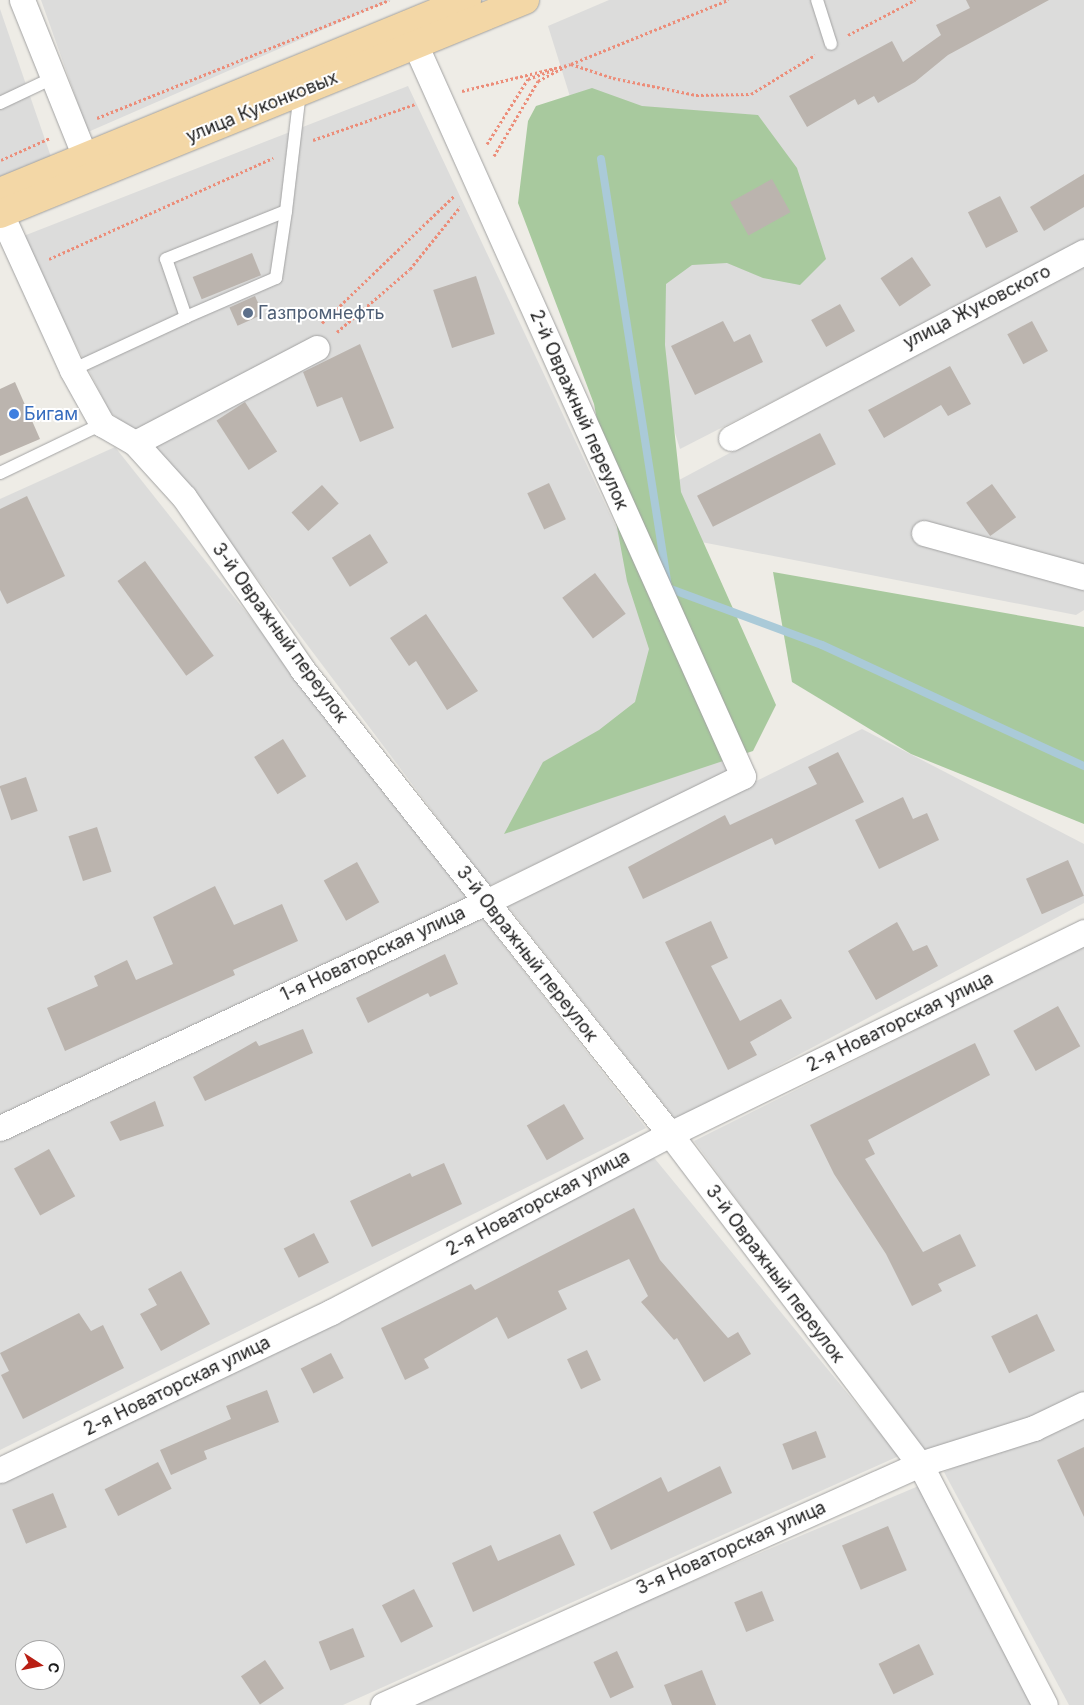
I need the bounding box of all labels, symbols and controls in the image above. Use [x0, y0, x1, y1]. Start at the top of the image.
street label: улица Куконковых [183, 67, 341, 147]
street label: улица Жуковского [900, 260, 1054, 354]
place label: Газпромнефть [258, 302, 385, 324]
marker: Газпромнефть [242, 307, 254, 319]
street label: 2-й Овражный переулок [525, 307, 633, 513]
place label: Бигам [24, 403, 78, 425]
marker: Бигам [8, 408, 20, 420]
street label: 3-й Овражный переулок [207, 539, 353, 727]
street label: 3-й Овражный переулок [452, 862, 602, 1046]
street label: 1-я Новаторская улица [277, 902, 469, 1006]
street label: 2-я Новаторская улица [803, 967, 997, 1077]
street label: 2-я Новаторская улица [442, 1145, 634, 1261]
street label: 3-й Овражный переулок [701, 1181, 849, 1367]
street label: 2-я Новаторская улица [80, 1331, 274, 1441]
street label: 3-я Новаторская улица [633, 1496, 829, 1600]
north arrow [15, 1640, 65, 1690]
text: С [45, 1661, 64, 1674]

